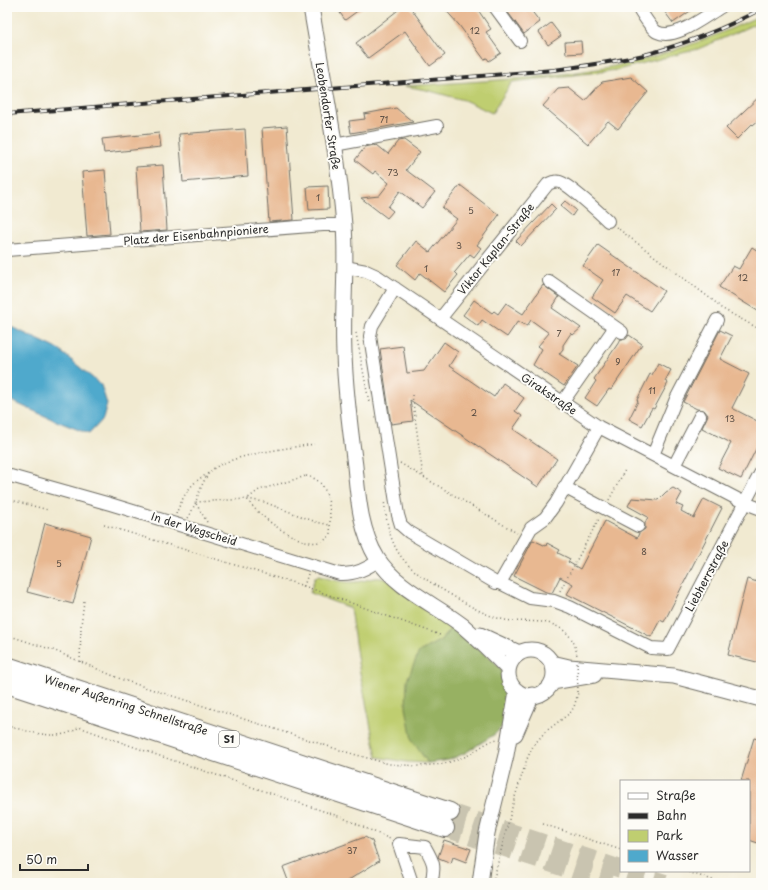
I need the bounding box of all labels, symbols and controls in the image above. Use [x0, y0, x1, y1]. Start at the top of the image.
house number: 12 [470, 23, 480, 37]
street label: Leobendorfer Straße [312, 61, 345, 171]
house number: 71 [380, 112, 388, 126]
house number: 73 [388, 165, 398, 179]
house number: 1 [316, 190, 320, 204]
street label: Viktor Kaplan-Straße [453, 199, 538, 298]
house number: 5 [468, 203, 474, 217]
street label: Platz der Eisenbahnpioniere [123, 220, 269, 249]
house number: 3 [456, 238, 462, 252]
house number: 1 [424, 261, 428, 275]
house number: 17 [612, 265, 621, 279]
house number: 12 [738, 270, 748, 284]
house number: 7 [556, 326, 562, 340]
house number: 9 [615, 354, 621, 368]
street label: Girakstraße [518, 369, 581, 419]
house number: 11 [648, 383, 656, 397]
house number: 2 [471, 405, 477, 419]
house number: 13 [725, 411, 735, 425]
street label: In der Wegscheid [149, 507, 239, 550]
street label: Liebherrstraße [681, 537, 733, 614]
house number: 8 [641, 544, 647, 558]
house number: 5 [56, 556, 62, 570]
street label: Wiener Außenring Schnellstraße [42, 670, 210, 739]
road number: S1 [219, 731, 239, 747]
legend [620, 780, 750, 872]
text: Straße [656, 786, 696, 804]
text: Bahn [656, 806, 687, 824]
text: Park [656, 826, 683, 844]
house number: 37 [347, 843, 357, 857]
scale bar [20, 846, 88, 872]
text: Wasser [656, 846, 699, 864]
text: 50 m [26, 850, 57, 868]

